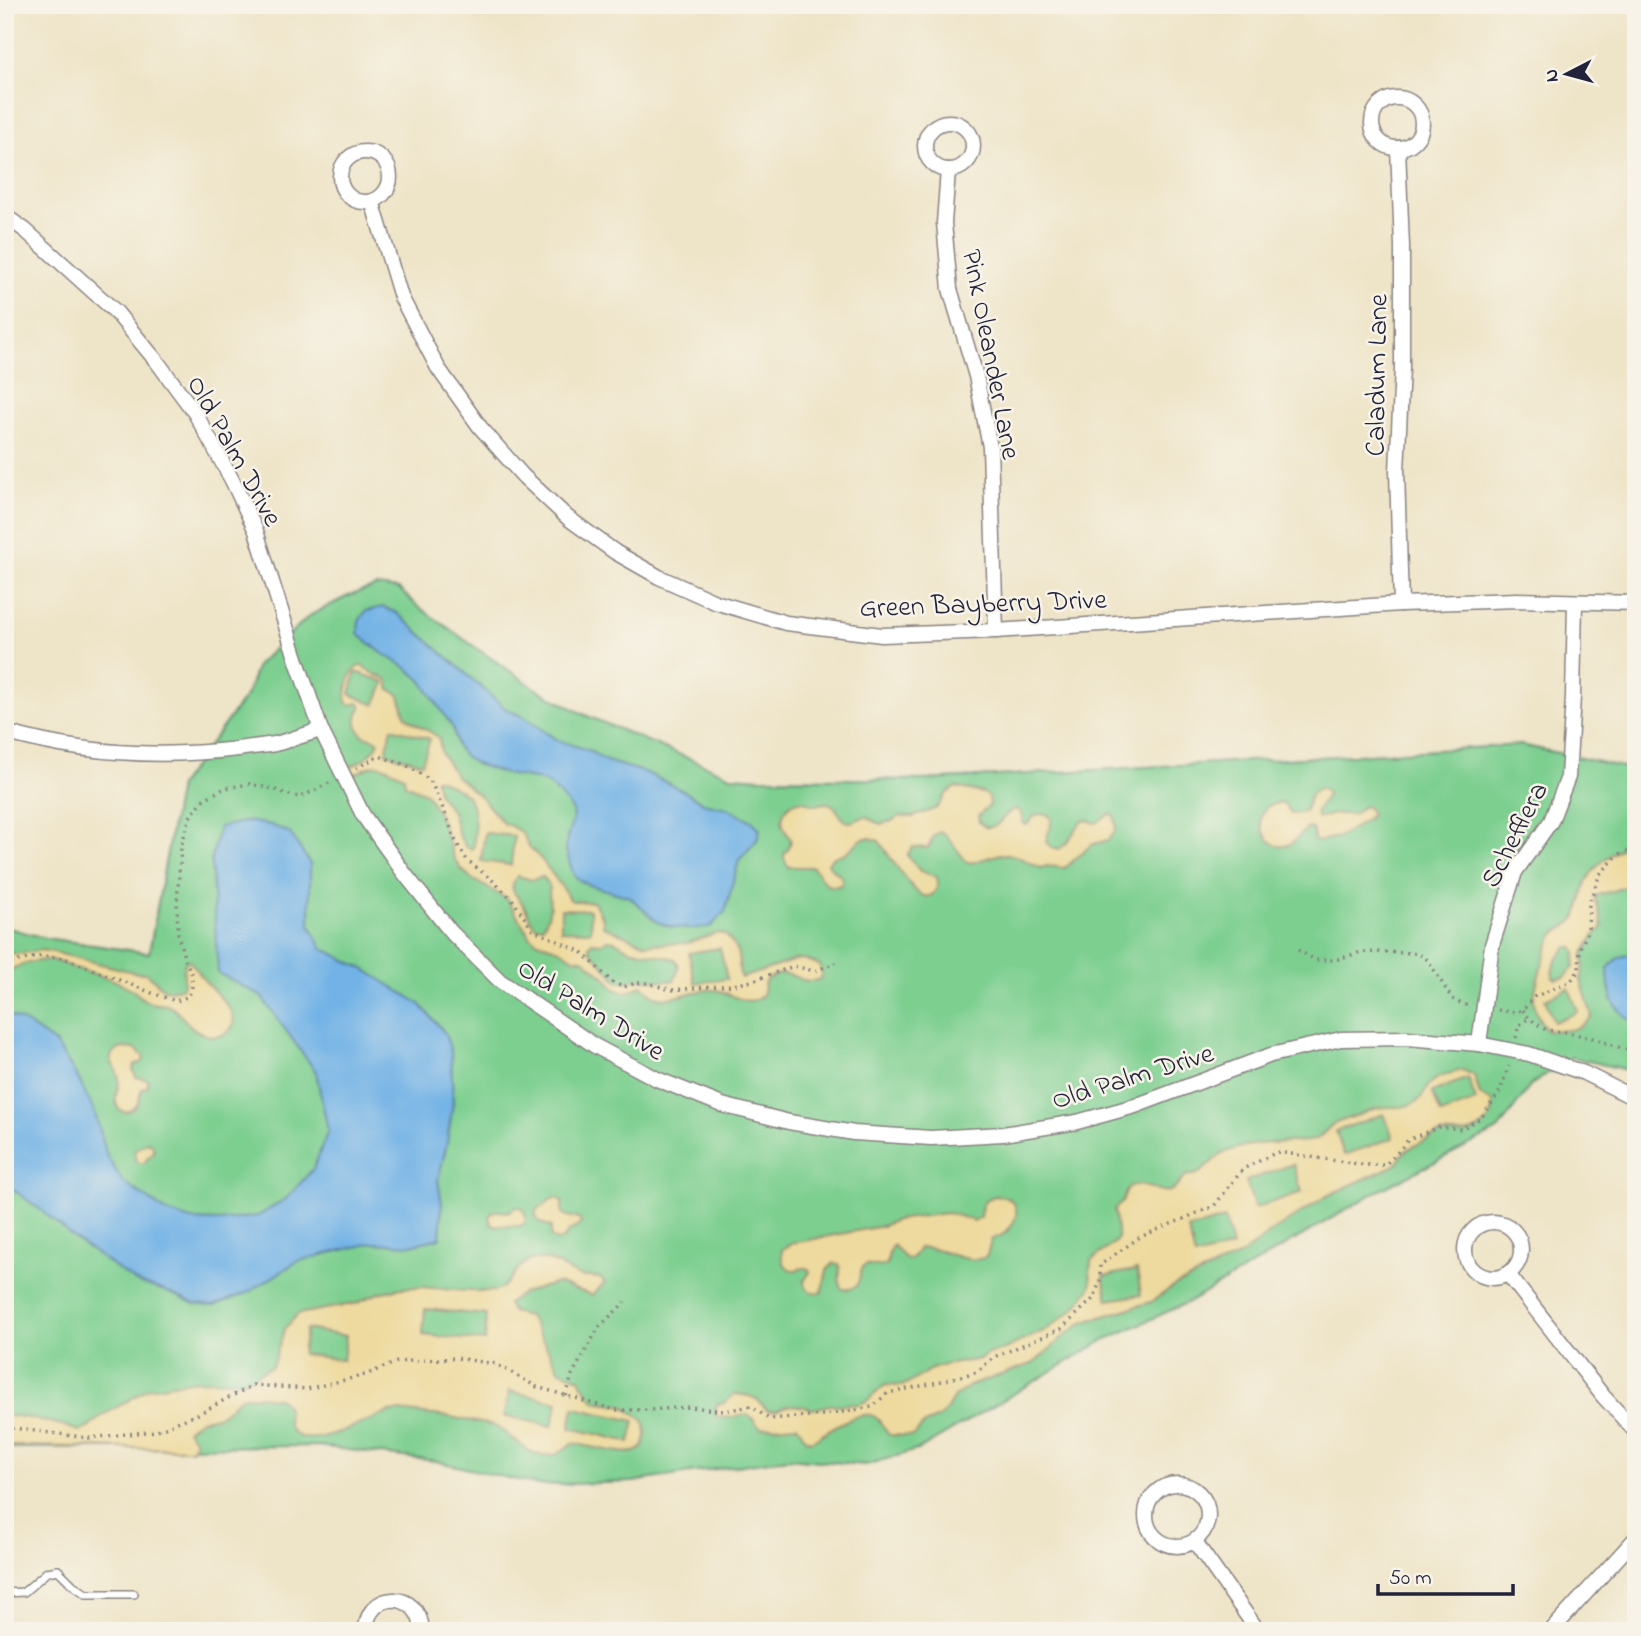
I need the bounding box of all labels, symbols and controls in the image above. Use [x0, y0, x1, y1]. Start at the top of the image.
north arrow [1532, 38, 1602, 108]
text: N [1538, 68, 1567, 83]
street label: Pink Oleander Lane [949, 246, 1030, 464]
street label: Caladum Lane [1357, 293, 1400, 457]
street label: Old Palm Drive [174, 369, 292, 535]
street label: Green Bayberry Drive [859, 581, 1108, 630]
street label: Schefflera [1472, 776, 1560, 896]
street label: Old Palm Drive [508, 949, 672, 1073]
street label: Old Palm Drive [1047, 1034, 1219, 1122]
scale bar [1378, 1552, 1513, 1596]
text: 50 m [1389, 1564, 1432, 1594]

